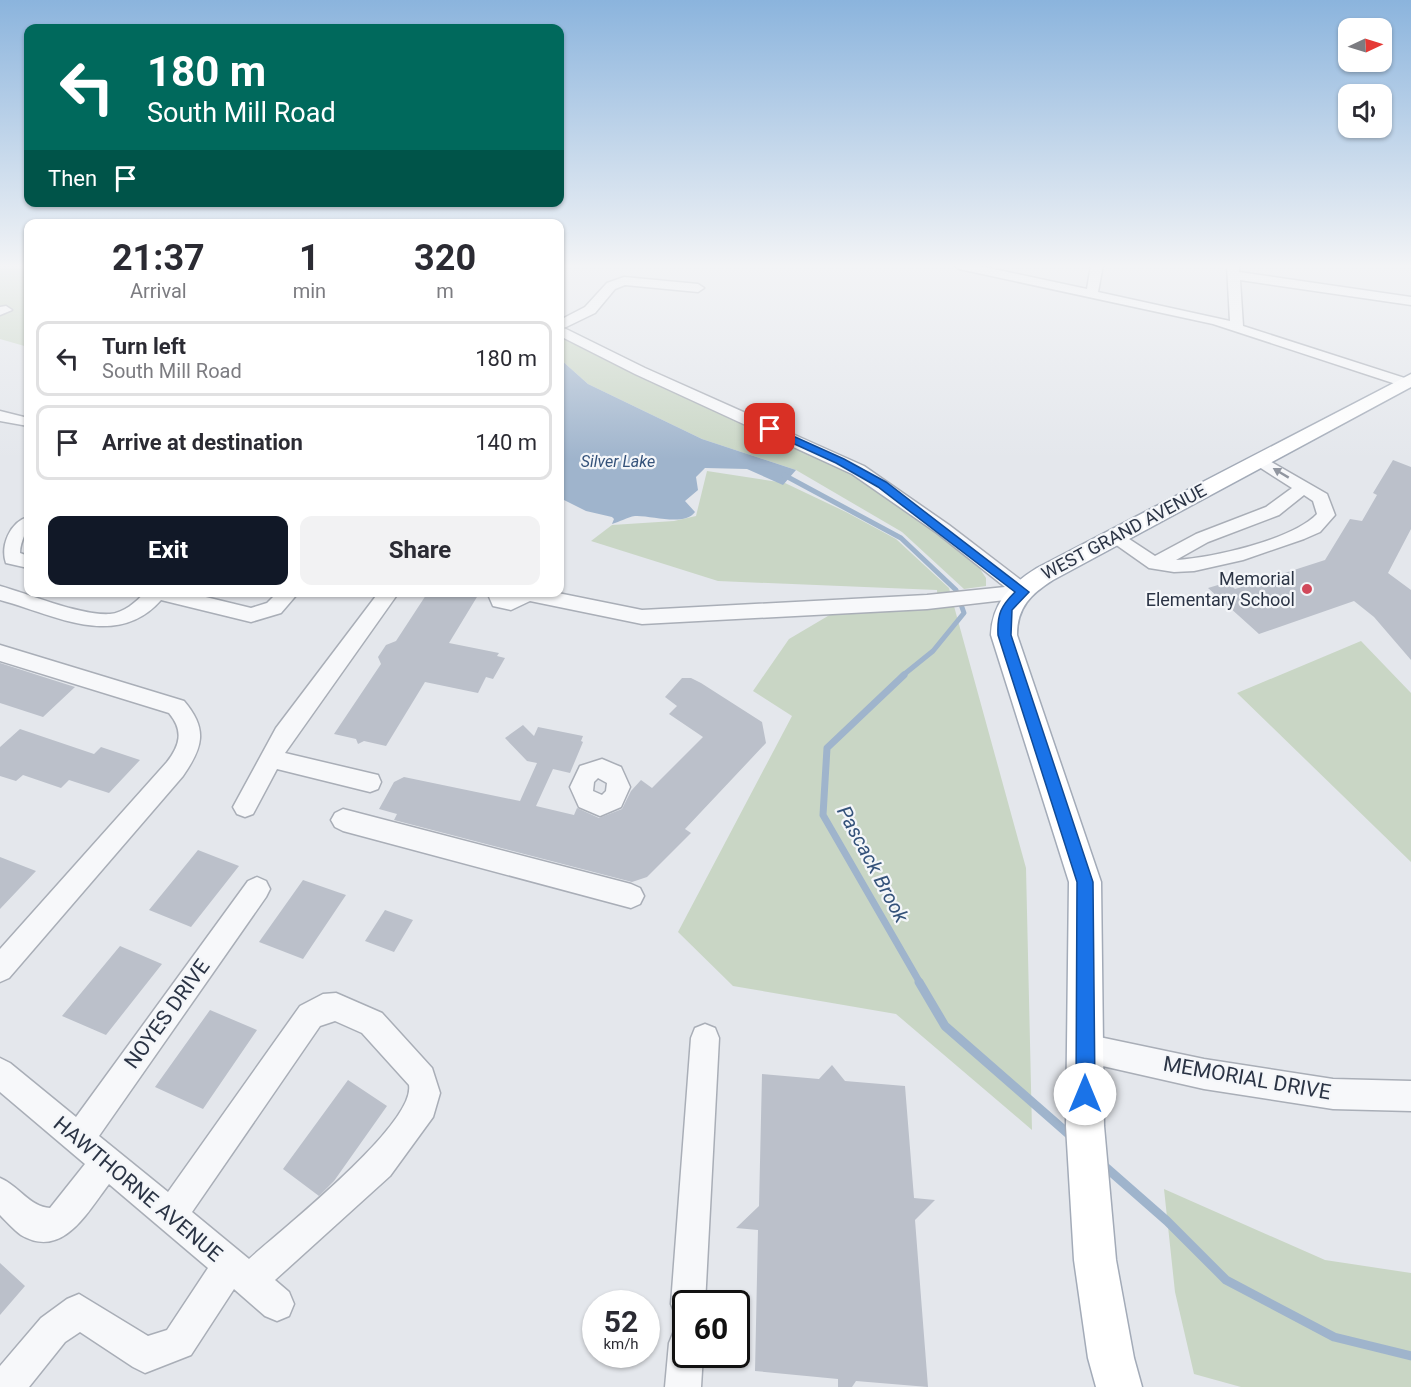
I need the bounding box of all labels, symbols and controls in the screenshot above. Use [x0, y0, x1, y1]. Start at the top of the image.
north arrow [1338, 18, 1392, 72]
map controls [1338, 18, 1392, 138]
text: 180 m [147, 47, 266, 96]
icon: left [48, 48, 126, 126]
button: sound [1338, 84, 1392, 138]
text: South Mill Road [147, 97, 336, 129]
icon: arrive [109, 162, 142, 195]
text: Then [48, 166, 97, 191]
text: 21:37 [112, 237, 205, 279]
text: 1 [299, 237, 320, 279]
text: 320 [414, 237, 476, 279]
text: Arrival [130, 279, 187, 303]
text: min [293, 279, 326, 303]
text: m [436, 279, 454, 303]
text: Turn left [102, 334, 186, 359]
icon: left [51, 342, 84, 375]
text: 180 m [475, 346, 537, 371]
text: South Mill Road [102, 359, 242, 383]
pin [744, 403, 795, 454]
icon: arrive [753, 412, 786, 445]
icon: arrive [51, 426, 84, 459]
text: Arrive at destination [102, 430, 303, 455]
text: 140 m [475, 430, 537, 455]
water label: Silver Lake [581, 452, 655, 471]
one-way arrow [1273, 468, 1289, 479]
street label: WEST GRAND AVENUE [1038, 479, 1210, 584]
button: Exit [48, 516, 288, 585]
button: Share [300, 516, 540, 585]
place label: Memorial Elementary School [1146, 568, 1295, 610]
marker: Memorial Elementary School [1300, 582, 1314, 596]
water label: Pascack Brook [832, 802, 914, 927]
street label: NOYES DRIVE [119, 955, 215, 1073]
street label: MEMORIAL DRIVE [1161, 1051, 1333, 1105]
position arrow [1053, 1062, 1117, 1126]
street label: HAWTHORNE AVENUE [49, 1111, 227, 1267]
speed limit sign: 60 [672, 1290, 750, 1368]
text: 52 [604, 1304, 638, 1339]
text: km/h [603, 1335, 639, 1353]

